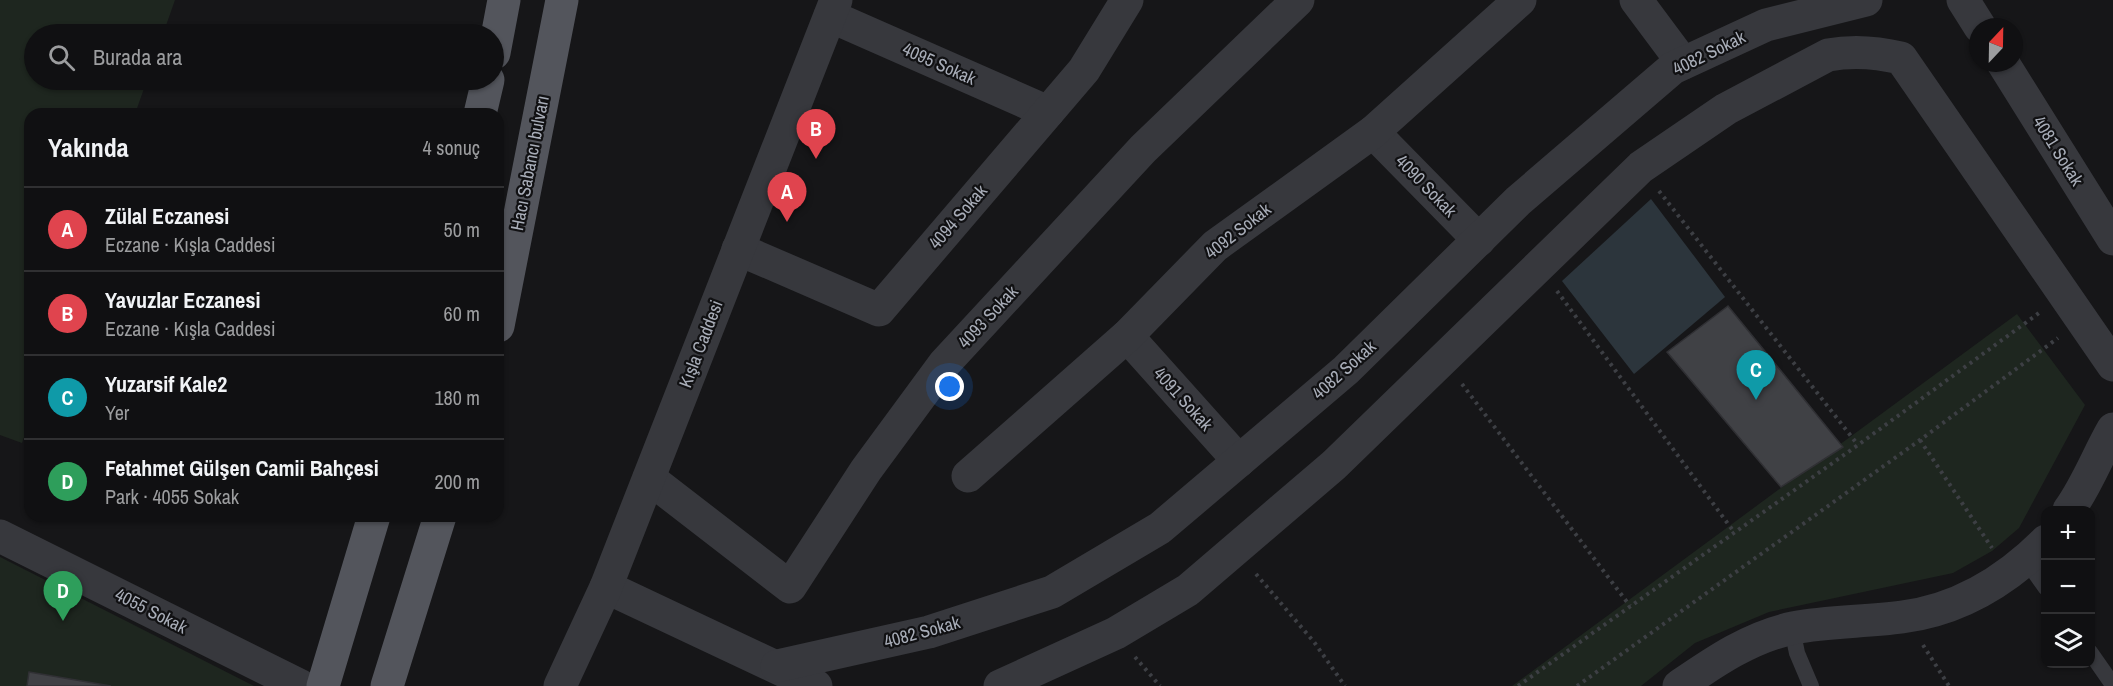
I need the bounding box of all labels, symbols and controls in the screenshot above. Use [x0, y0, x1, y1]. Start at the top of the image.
north arrow [1969, 18, 2023, 72]
search box [24, 24, 504, 90]
street label: 4082 Sokak [1668, 24, 1750, 81]
street label: 4095 Sokak [899, 36, 980, 91]
icon: search [45, 41, 78, 74]
text: Burada ara [93, 42, 182, 72]
street label: Hacı Sabancı bulvarı [504, 93, 555, 233]
pin: B [796, 110, 836, 159]
street label: 4081 Sokak [2027, 111, 2090, 191]
text: Yakında [48, 130, 129, 165]
text: 4 sonuç [423, 134, 480, 161]
street label: 4090 Sokak [1390, 149, 1463, 223]
pin: A [768, 172, 806, 222]
street label: 4094 Sokak [923, 179, 993, 254]
street label: 4092 Sokak [1199, 196, 1277, 264]
text: Zülal Eczanesi [105, 201, 229, 231]
text: A [62, 216, 73, 243]
text: 50 m [444, 216, 480, 243]
text: Eczane · Kışla Caddesi [105, 231, 275, 258]
street label: 4093 Sokak [952, 279, 1024, 354]
text: Yavuzlar Eczanesi [105, 285, 260, 315]
street label: Kışla Caddesi [672, 296, 729, 391]
text: B [62, 300, 73, 327]
text: 60 m [444, 300, 480, 327]
text: Eczane · Kışla Caddesi [105, 315, 275, 342]
street label: 4082 Sokak [1306, 334, 1381, 405]
pin: C [1736, 350, 1776, 400]
street label: 4091 Sokak [1148, 361, 1219, 436]
text: Yuzarsif Kale2 [105, 369, 227, 399]
your location [935, 372, 964, 401]
text: C [62, 384, 73, 411]
text: 180 m [434, 384, 480, 411]
text: Yer [105, 399, 129, 426]
text: Fetahmet Gülşen Camii Bahçesi [105, 453, 379, 483]
text: D [62, 468, 73, 495]
text: 200 m [434, 468, 480, 495]
text: Park · 4055 Sokak [105, 483, 239, 510]
map controls [2041, 506, 2095, 668]
button: + [2041, 506, 2095, 560]
button: − [2041, 560, 2095, 614]
pin: D [44, 572, 82, 621]
street label: 4055 Sokak [111, 582, 192, 640]
street label: 4082 Sokak [881, 609, 963, 654]
button: layers [2041, 614, 2095, 668]

